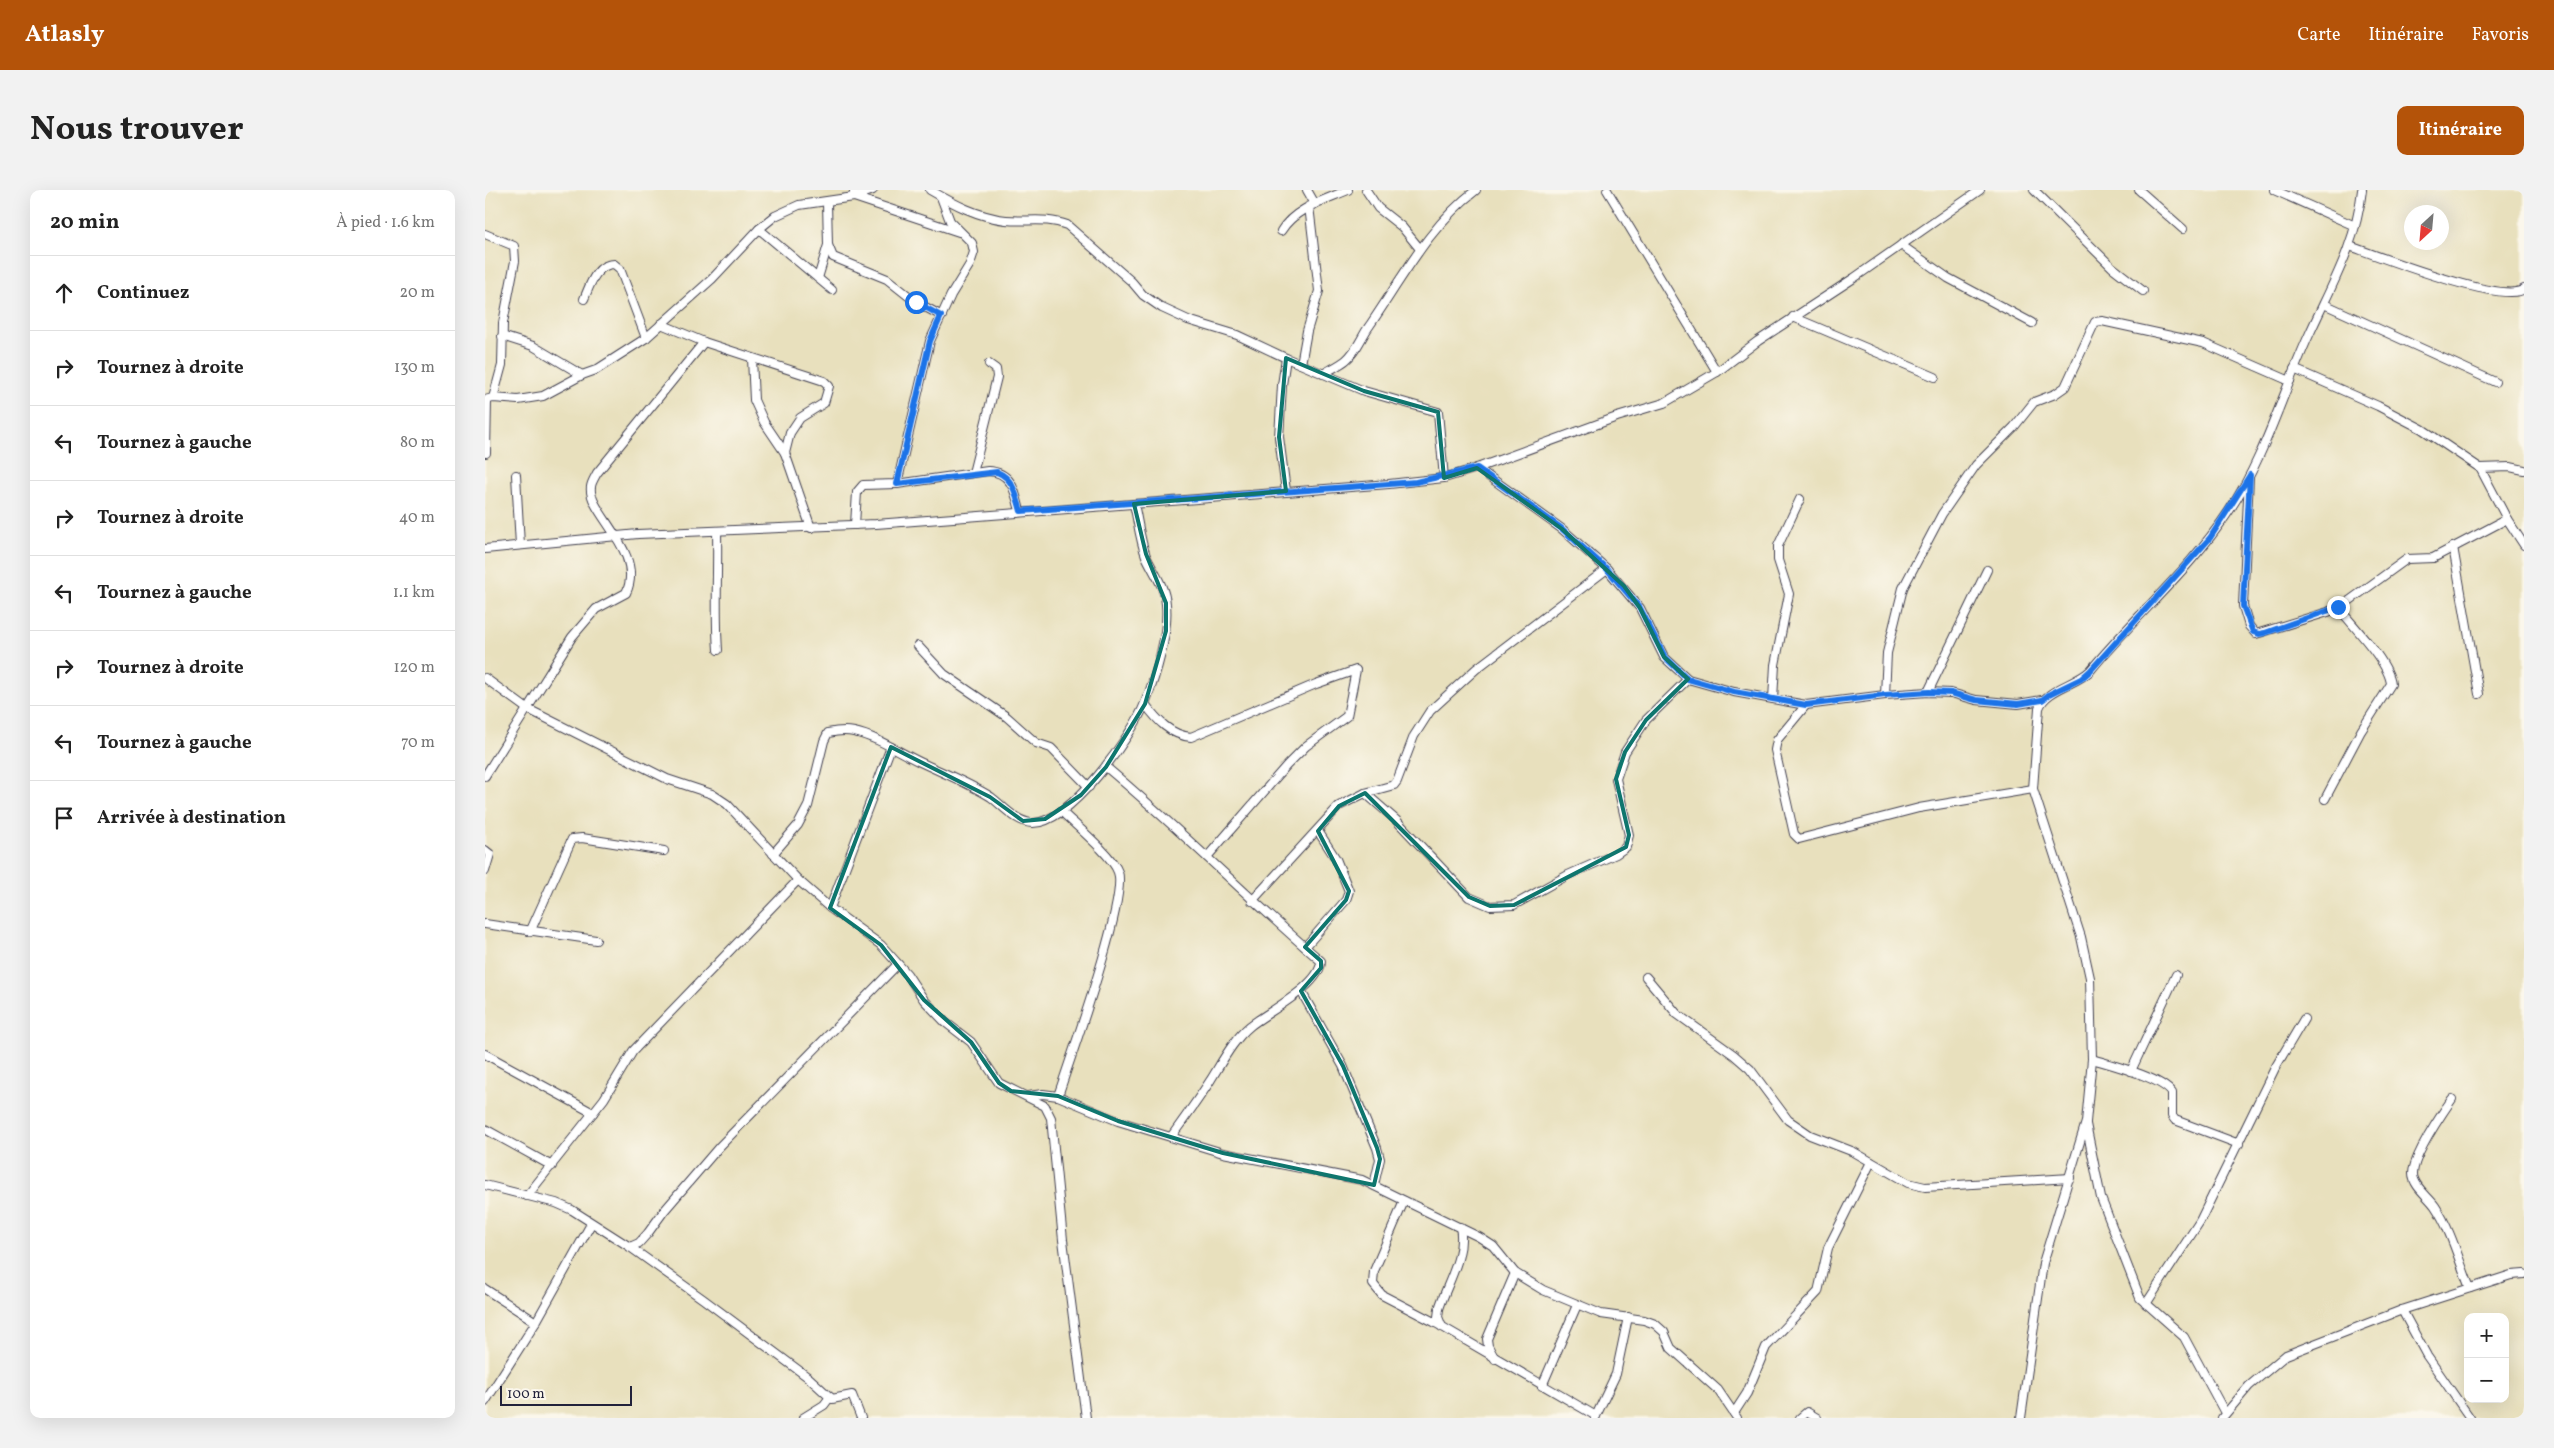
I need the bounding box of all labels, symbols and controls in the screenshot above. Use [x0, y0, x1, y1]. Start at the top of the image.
text: Atlasly [25, 18, 104, 52]
text: Carte [2297, 23, 2340, 48]
text: Itinéraire [2368, 23, 2444, 48]
text: Favoris [2472, 23, 2529, 48]
text: Nous trouver [30, 106, 244, 154]
button: Itinéraire [2397, 106, 2524, 155]
north arrow [2404, 205, 2449, 250]
text: 20 min [50, 208, 120, 237]
text: À pied · 1.6 km [336, 212, 435, 234]
icon: ahead [50, 279, 78, 307]
text: Continuez [97, 280, 189, 306]
text: 20 m [400, 282, 435, 304]
route start [905, 291, 928, 314]
icon: right [50, 354, 78, 382]
text: Tournez à droite [97, 355, 244, 381]
text: 130 m [394, 357, 435, 379]
icon: left [50, 429, 78, 457]
text: Tournez à gauche [97, 430, 252, 456]
text: 80 m [400, 432, 435, 454]
icon: right [50, 504, 78, 532]
text: Tournez à droite [97, 505, 244, 531]
text: 40 m [399, 507, 435, 529]
icon: left [50, 579, 78, 607]
text: Tournez à gauche [97, 580, 252, 606]
text: 1.1 km [393, 582, 435, 604]
route end [2327, 596, 2350, 619]
icon: right [50, 654, 78, 682]
text: Tournez à droite [97, 655, 244, 681]
text: 120 m [393, 657, 435, 679]
icon: left [50, 729, 78, 757]
text: Tournez à gauche [97, 730, 252, 756]
text: 70 m [401, 732, 435, 754]
icon: arrive [50, 804, 78, 832]
text: Arrivée à destination [97, 805, 286, 831]
map controls [2464, 1313, 2509, 1403]
button: + [2464, 1313, 2509, 1358]
button: − [2464, 1358, 2509, 1403]
scale bar [500, 1383, 633, 1406]
text: 100 m [507, 1385, 545, 1404]

